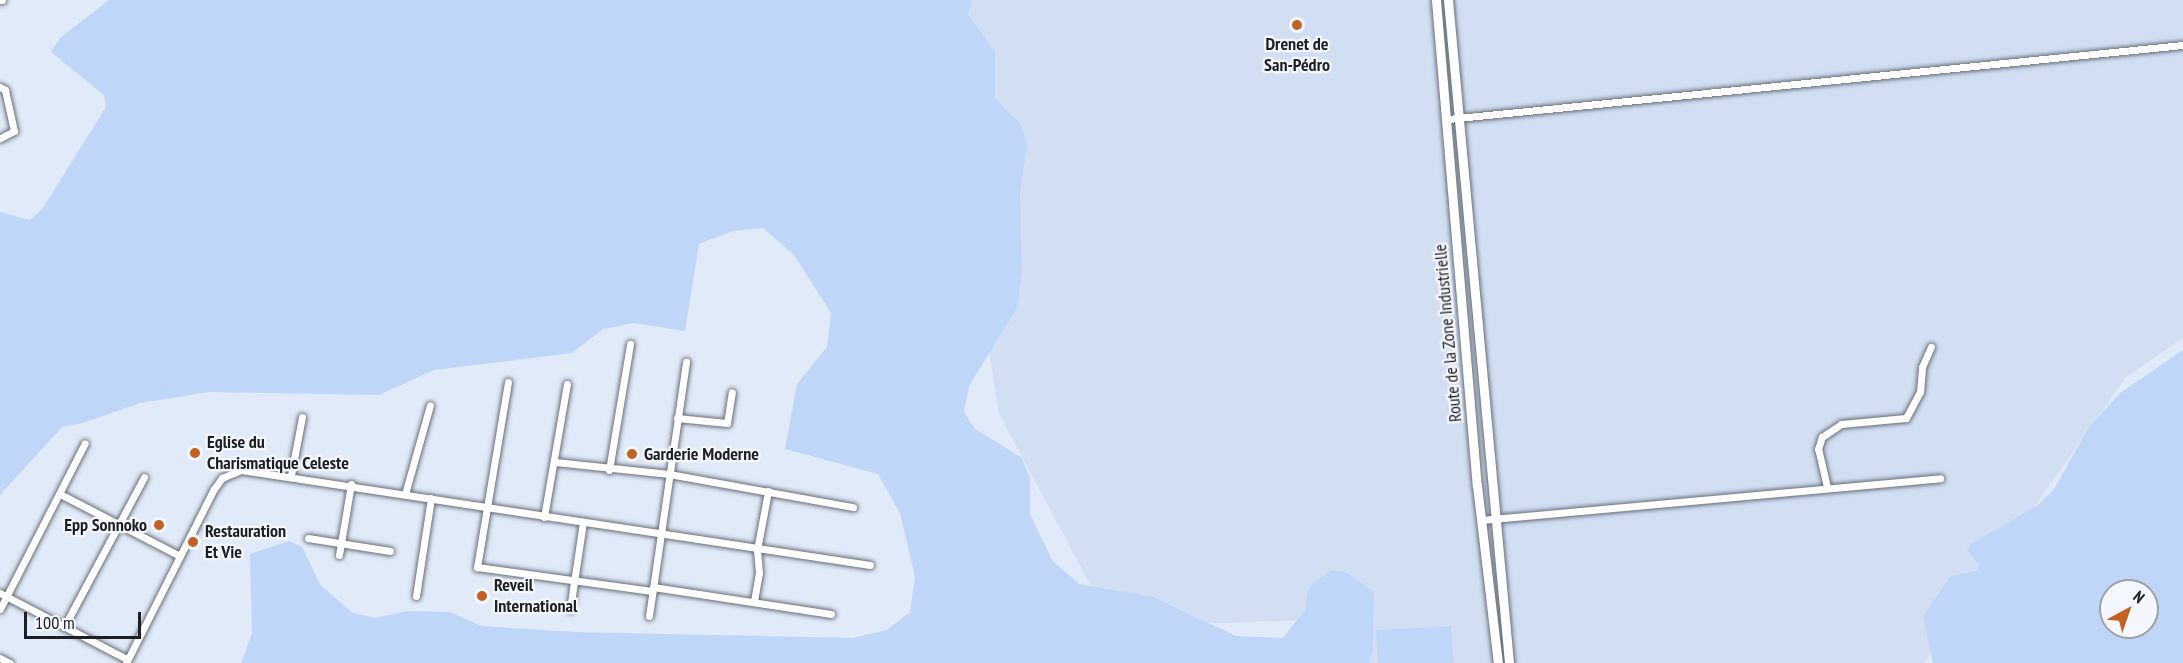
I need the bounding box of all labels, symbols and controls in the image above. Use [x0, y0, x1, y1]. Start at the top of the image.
marker: Drenet de San-Pédro [1290, 18, 1304, 32]
place label: Drenet de San-Pédro [1264, 34, 1330, 76]
street label: Route de la Zone Industrielle [1429, 243, 1467, 423]
place label: Eglise du Charismatique Celeste [207, 432, 349, 474]
place label: Garderie Moderne [644, 443, 759, 465]
marker: Eglise du Charismatique Celeste [188, 446, 202, 460]
marker: Garderie Moderne [625, 447, 639, 461]
place label: Epp Sonnoko [64, 514, 147, 536]
marker: Epp Sonnoko [152, 518, 166, 532]
place label: Restauration Et Vie [205, 521, 286, 564]
marker: Restauration Et Vie [186, 535, 200, 549]
place label: Reveil International [494, 575, 577, 618]
north arrow [2099, 579, 2159, 639]
text: N [2130, 586, 2149, 607]
marker: Reveil International [475, 589, 489, 603]
scale bar [27, 600, 144, 638]
text: 100 m [35, 611, 75, 634]

